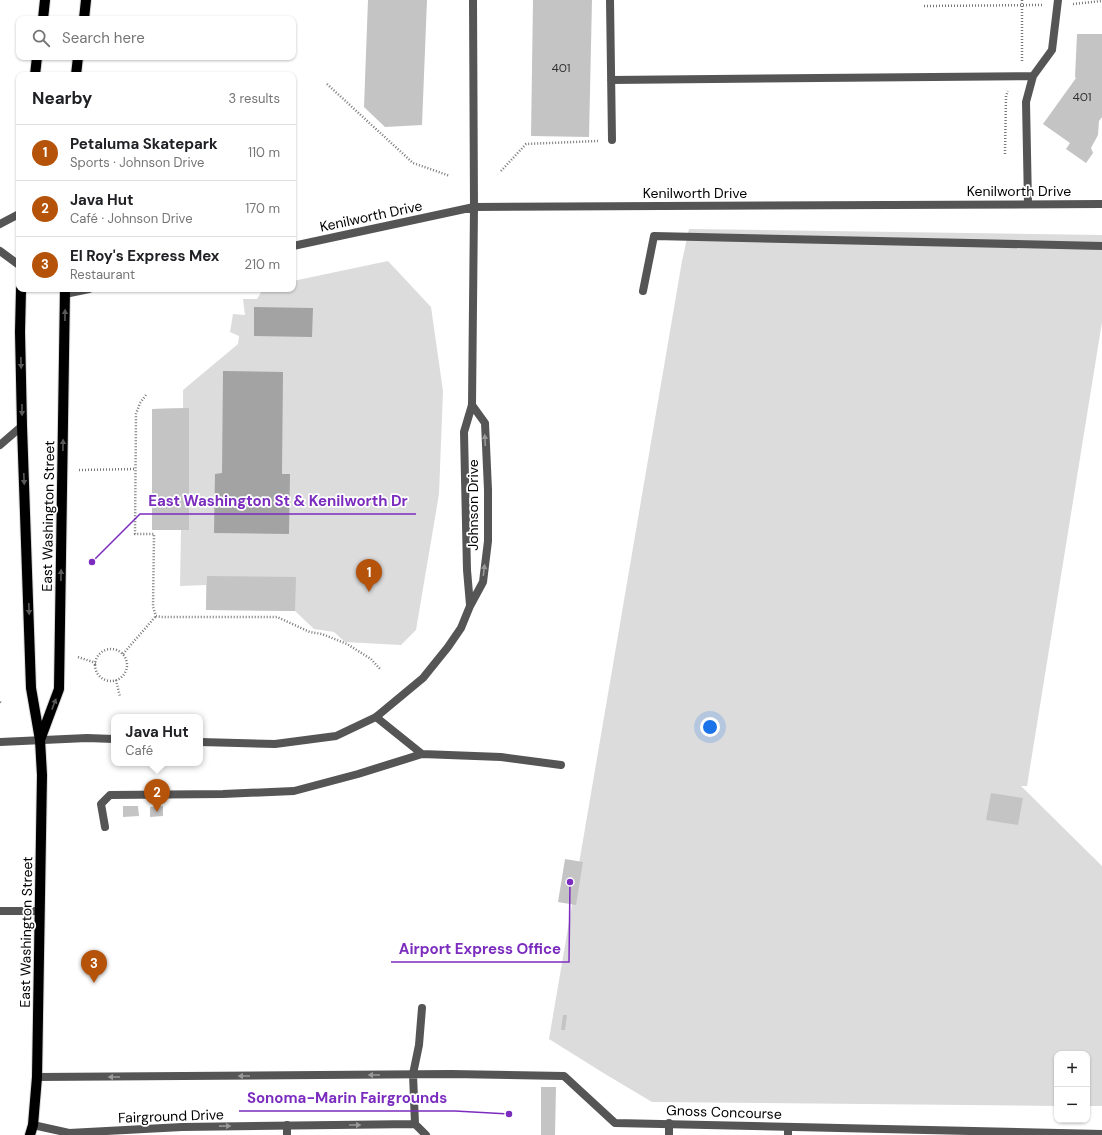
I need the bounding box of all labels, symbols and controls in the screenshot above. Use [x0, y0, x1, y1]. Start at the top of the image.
search box [16, 16, 296, 60]
icon: search [30, 27, 52, 49]
text: Search here [62, 28, 145, 48]
house number: 401 [551, 60, 571, 76]
text: Nearby [32, 87, 92, 109]
house number: 401 [1072, 89, 1092, 105]
text: 3 results [228, 90, 280, 107]
text: Petaluma Skatepark [70, 134, 218, 154]
text: 1 [43, 144, 47, 161]
text: 110 m [248, 144, 280, 161]
text: Sports · Johnson Drive [70, 154, 204, 171]
street label: Kenilworth Drive [967, 182, 1071, 200]
street label: Kenilworth Drive [643, 184, 747, 202]
text: Java Hut [70, 190, 133, 210]
street label: Kenilworth Drive [318, 196, 424, 236]
text: 2 [41, 200, 49, 217]
text: 170 m [245, 200, 280, 217]
text: Café · Johnson Drive [70, 210, 193, 227]
text: El Roy's Express Mex [70, 246, 219, 266]
text: 3 [41, 256, 49, 273]
text: 210 m [245, 256, 280, 273]
text: Restaurant [70, 266, 135, 283]
one-way arrow [62, 308, 68, 321]
one-way arrow [18, 357, 24, 370]
one-way arrow [19, 404, 25, 417]
one-way arrow [482, 434, 489, 446]
one-way arrow [60, 438, 66, 451]
street label: East Washington Street [38, 440, 58, 592]
street label: Johnson Drive [464, 459, 482, 551]
one-way arrow [20, 473, 27, 485]
callout: East Washington St & Kenilworth Dr [140, 487, 416, 514]
text: East Washington St & Kenilworth Dr [148, 491, 408, 511]
pin: 1 [356, 559, 382, 592]
one-way arrow [481, 564, 487, 576]
one-way arrow [58, 568, 64, 581]
one-way arrow [25, 603, 32, 615]
one-way arrow [51, 697, 57, 709]
popup [111, 714, 203, 766]
your location [700, 717, 720, 737]
text: Java Hut [125, 722, 189, 742]
text: Café [125, 742, 153, 759]
pin: 2 [144, 779, 170, 812]
street label: East Washington Street [16, 856, 36, 1008]
callout: Airport Express Office [391, 935, 569, 962]
text: Airport Express Office [399, 939, 561, 959]
pin: 3 [81, 950, 107, 983]
map controls [1054, 1051, 1090, 1123]
button: + [1054, 1051, 1090, 1087]
one-way arrow [367, 1072, 380, 1078]
one-way arrow [237, 1073, 250, 1079]
one-way arrow [107, 1074, 120, 1080]
callout: Sonoma-Marin Fairgrounds [239, 1084, 455, 1111]
button: − [1054, 1087, 1090, 1123]
text: Sonoma-Marin Fairgrounds [247, 1088, 447, 1108]
street label: Gnoss Concourse [666, 1101, 782, 1123]
street label: Fairground Drive [118, 1105, 224, 1127]
one-way arrow [349, 1122, 362, 1128]
one-way arrow [219, 1123, 231, 1130]

